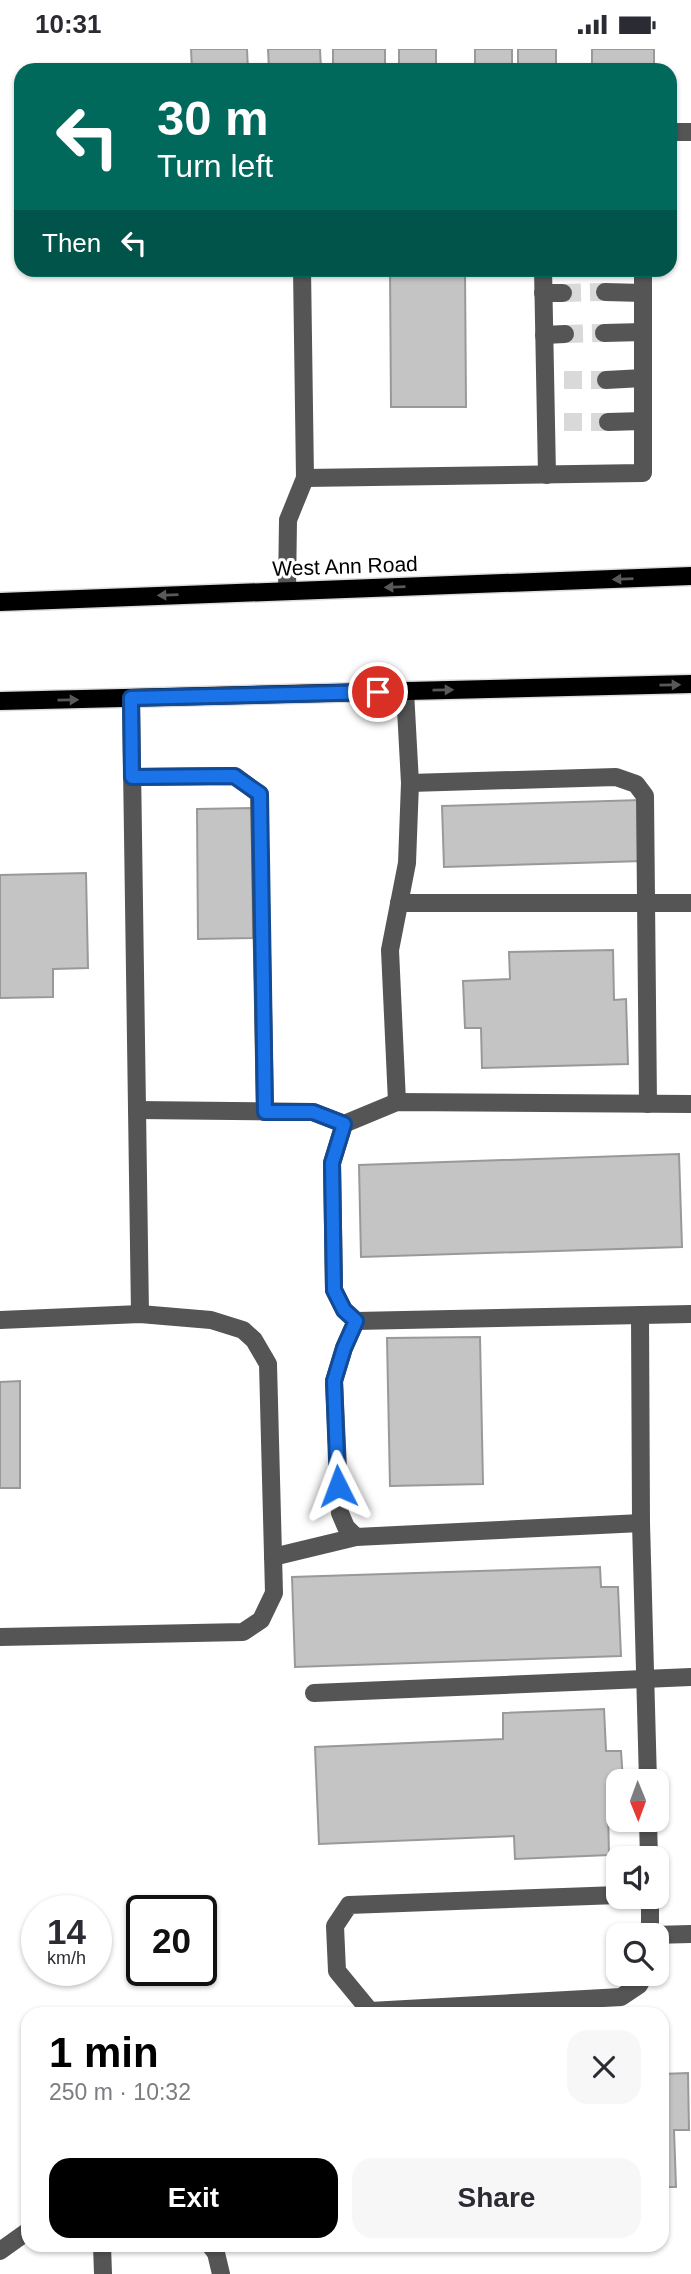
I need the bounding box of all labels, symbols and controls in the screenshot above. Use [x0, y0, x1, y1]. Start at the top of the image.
text: 10:31 [35, 9, 102, 39]
icon: left [42, 91, 133, 182]
text: 30 m [157, 91, 269, 145]
text: Turn left [157, 148, 273, 184]
icon: left [115, 224, 153, 262]
text: Then [42, 228, 101, 258]
street label: West Ann Road [272, 552, 418, 580]
one-way arrow [612, 573, 634, 584]
one-way arrow [384, 581, 406, 593]
one-way arrow [157, 590, 179, 601]
pin [348, 662, 408, 722]
icon: arrive [359, 673, 397, 711]
one-way arrow [659, 679, 681, 690]
one-way arrow [432, 684, 454, 696]
one-way arrow [57, 694, 79, 705]
position arrow [301, 1449, 375, 1523]
north arrow [606, 1769, 668, 1832]
map controls [606, 1769, 669, 1986]
button: sound [606, 1846, 669, 1909]
speed limit sign: 20 [126, 1895, 217, 1986]
text: 14 [47, 1912, 86, 1951]
button: search [606, 1923, 669, 1986]
text: km/h [47, 1948, 86, 1968]
text: 1 min [49, 2029, 159, 2076]
button: close [567, 2030, 641, 2104]
text: 250 m · 10:32 [49, 2079, 191, 2105]
button: Exit [49, 2158, 338, 2238]
button: Share [352, 2158, 641, 2238]

